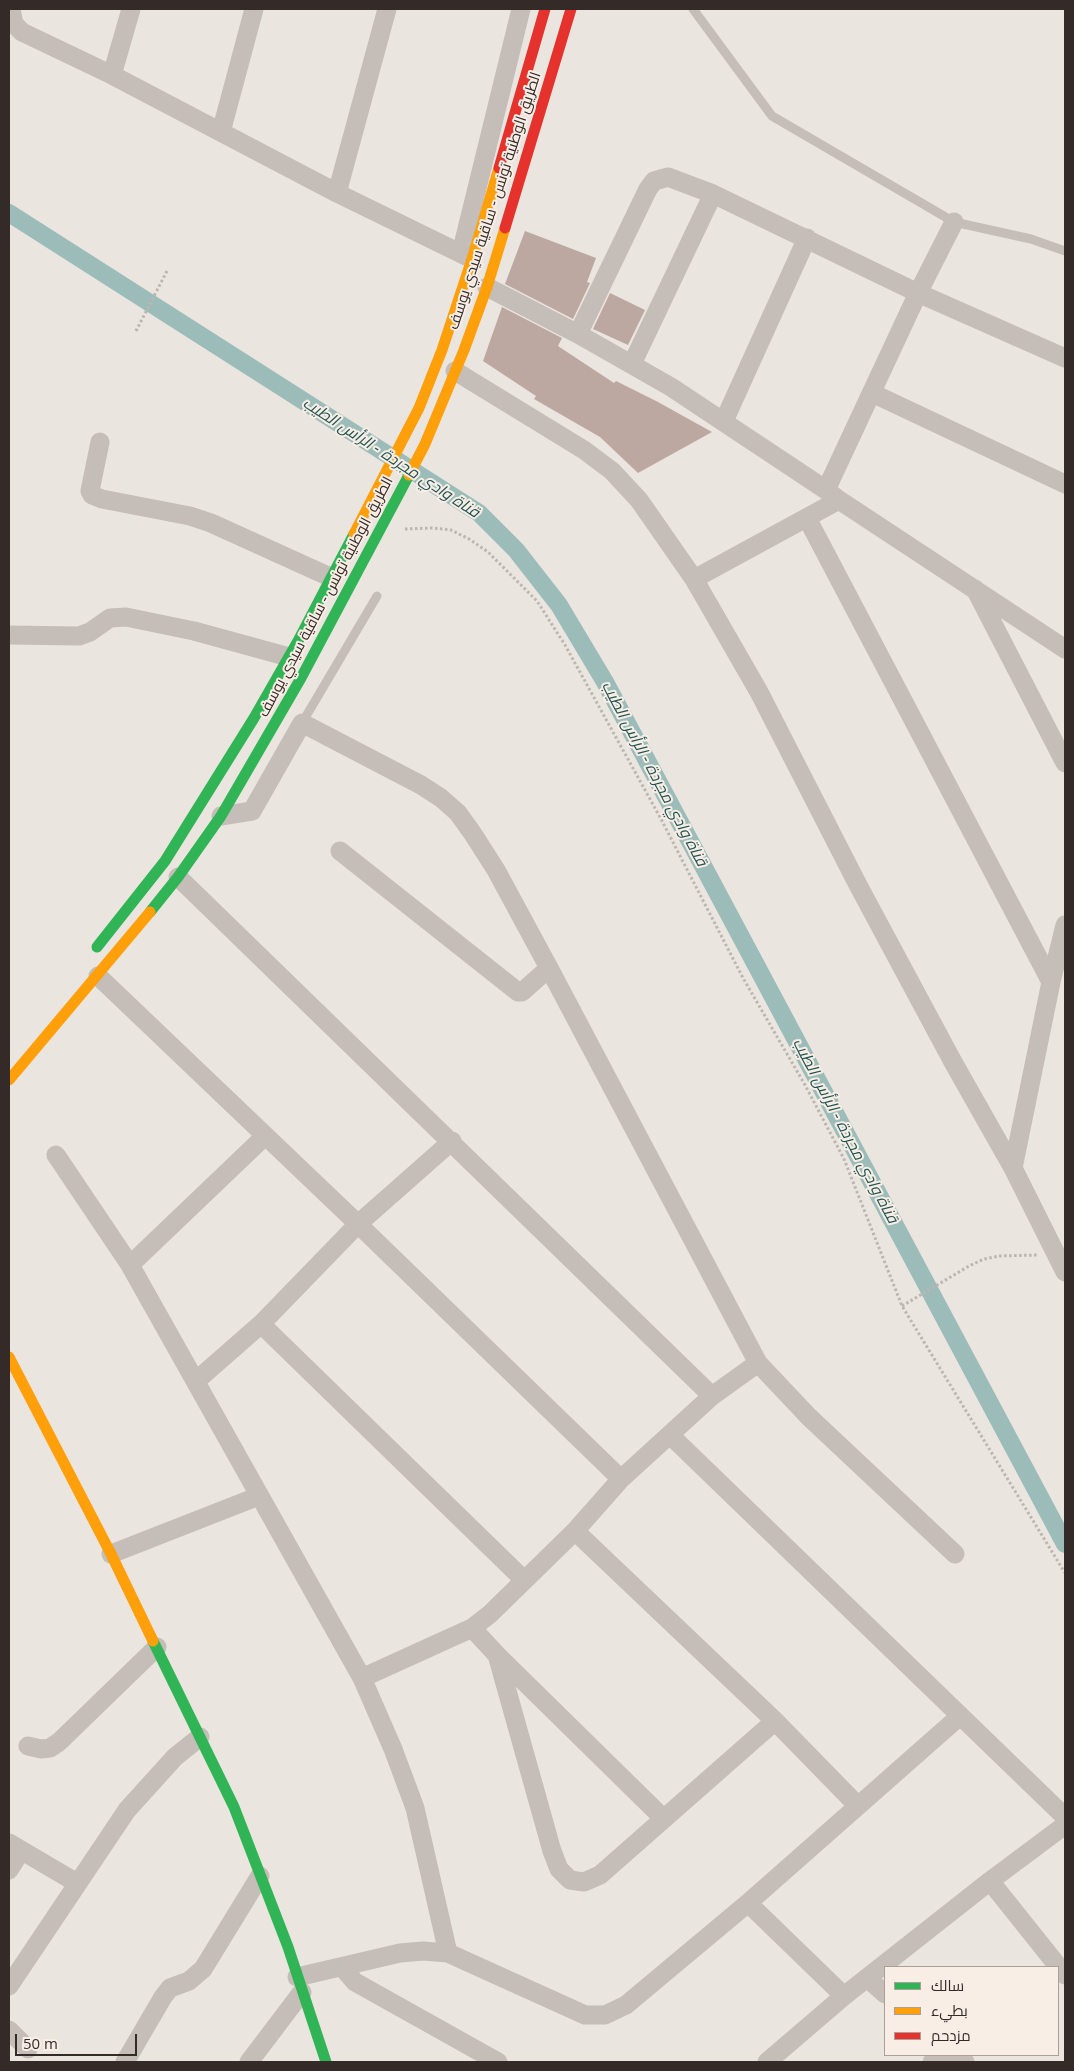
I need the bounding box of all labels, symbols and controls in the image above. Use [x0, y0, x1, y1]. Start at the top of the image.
street label: الطريق الوطنية تونس - ساقية سيدي يوسف [445, 70, 545, 332]
water label: قناة وادي مجردة - الرأس الطيب [299, 394, 483, 522]
street label: الطريق الوطنية تونس - ساقية سيدي يوسف [255, 474, 397, 720]
water label: قناة وادي مجردة - الرأس الطيب [597, 678, 711, 870]
water label: قناة وادي مجردة - الرأس الطيب [788, 1035, 902, 1227]
legend [884, 1966, 1059, 2056]
text: سالك [931, 1975, 964, 1995]
text: بطيء [931, 2000, 968, 2020]
scale bar [18, 2024, 140, 2056]
text: مزدحم [931, 2025, 971, 2045]
text: 50 m [23, 2033, 58, 2053]

